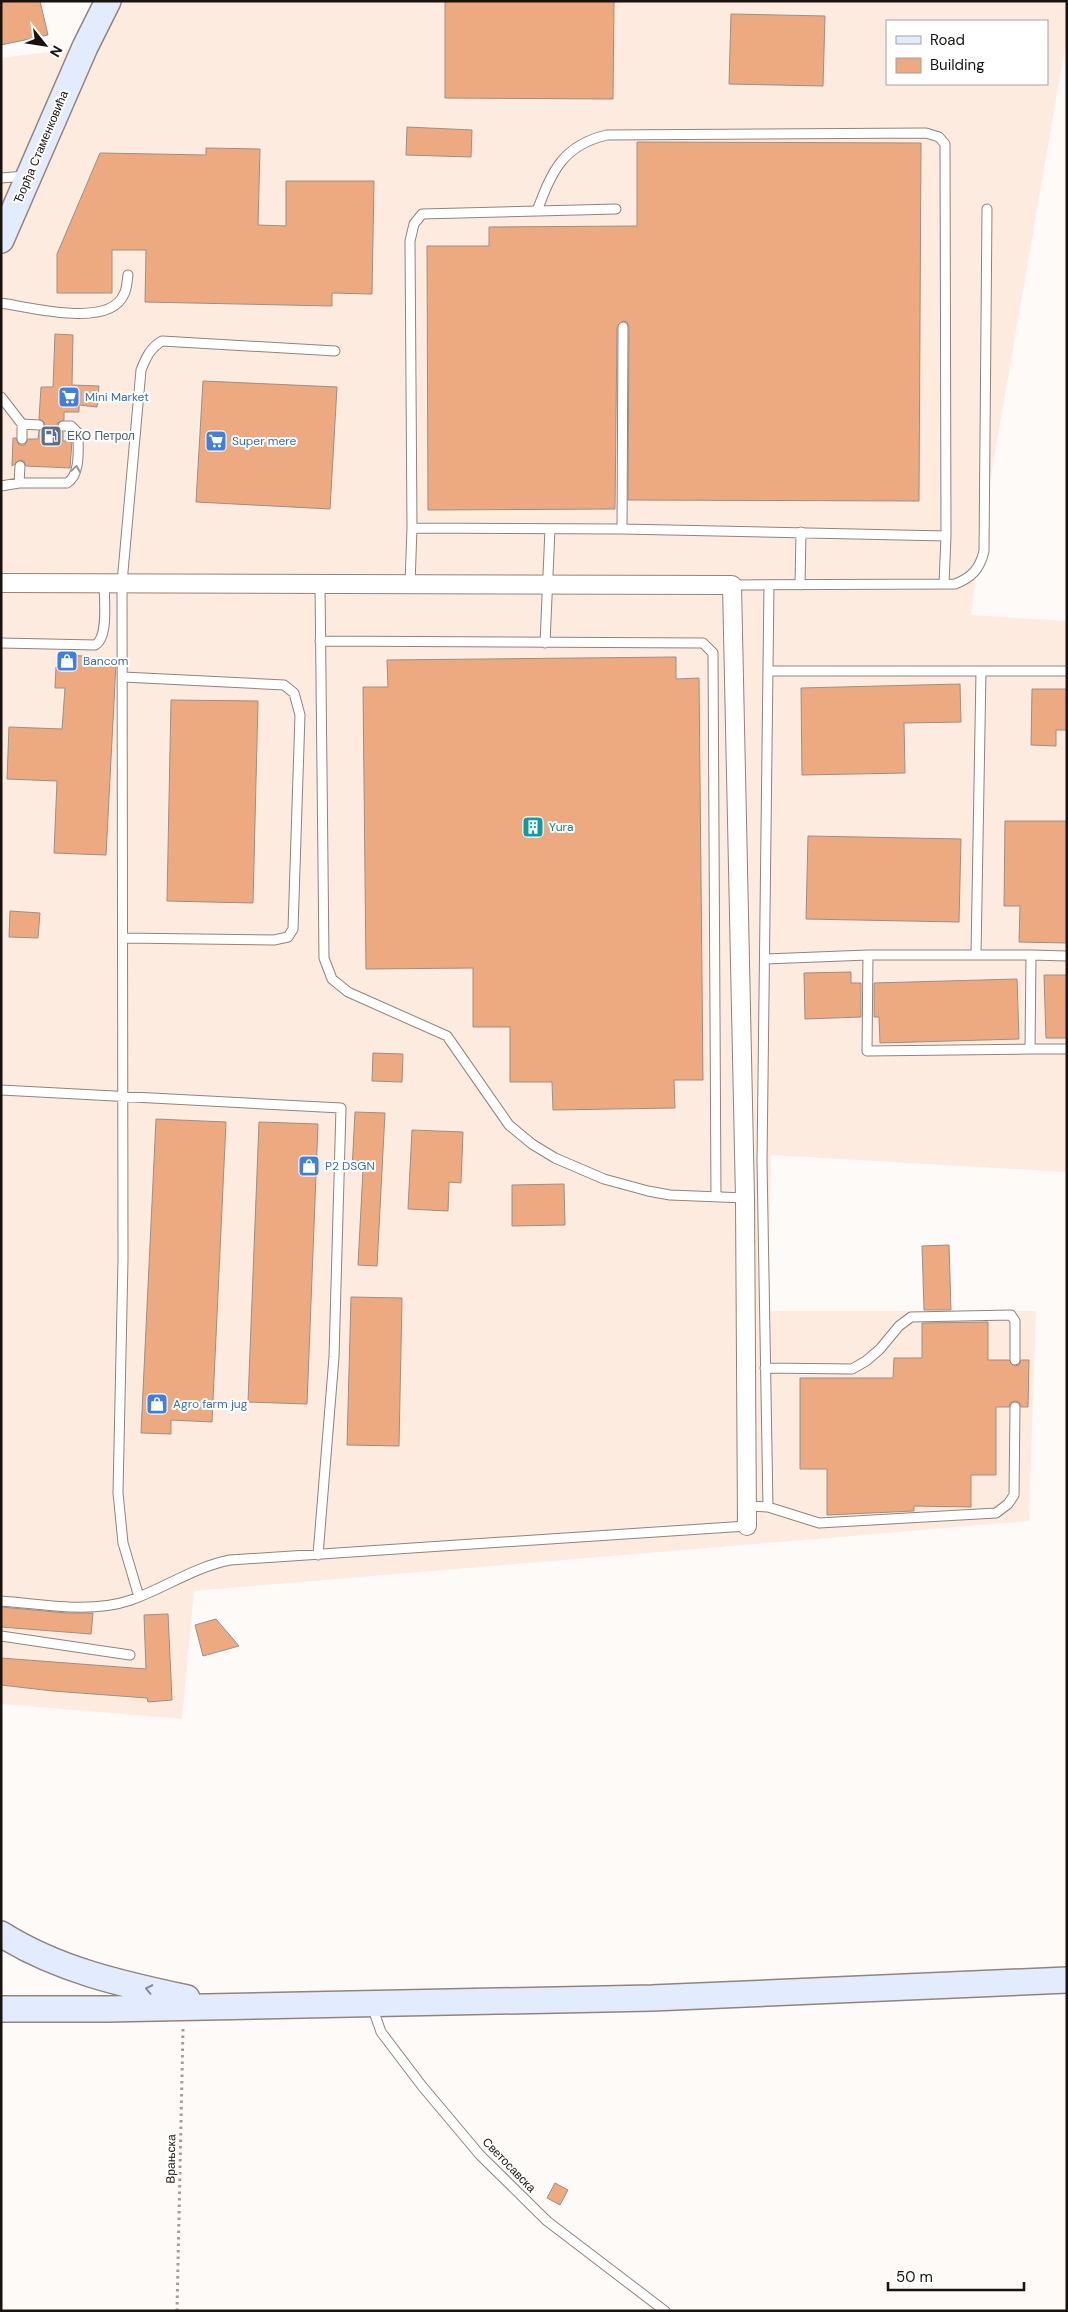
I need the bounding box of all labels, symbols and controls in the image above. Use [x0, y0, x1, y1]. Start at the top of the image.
north arrow [20, 20, 70, 70]
legend [886, 20, 1048, 85]
text: Road [930, 30, 965, 50]
text: N [46, 43, 67, 60]
text: Building [930, 55, 985, 75]
street label: Ђорђа Стаменковића [10, 88, 72, 206]
supermarket icon: Mini Market [57, 385, 81, 409]
place label: Mini Market [85, 389, 149, 405]
fuel station icon: ЕКО Петрол [39, 424, 63, 448]
place label: ЕКО Петрол [67, 428, 135, 444]
supermarket icon: Super mere [204, 429, 228, 453]
place label: Super mere [232, 433, 297, 449]
one-way arrow [70, 464, 81, 472]
shop icon: Bancom [55, 649, 79, 673]
place label: Bancom [83, 653, 128, 669]
building icon: Yura [521, 815, 545, 839]
place label: Yura [549, 819, 573, 835]
shop icon: P2 DSGN [297, 1154, 321, 1178]
place label: P2 DSGN [325, 1158, 375, 1174]
shop icon: Agro farm jug [145, 1392, 169, 1416]
place label: Agro farm jug [173, 1396, 248, 1412]
one-way arrow [145, 1984, 154, 1995]
street label: Врањска [163, 2134, 179, 2184]
street label: Светосавска [479, 2134, 539, 2196]
scale bar [888, 2260, 1024, 2292]
text: 50 m [896, 2267, 933, 2287]

